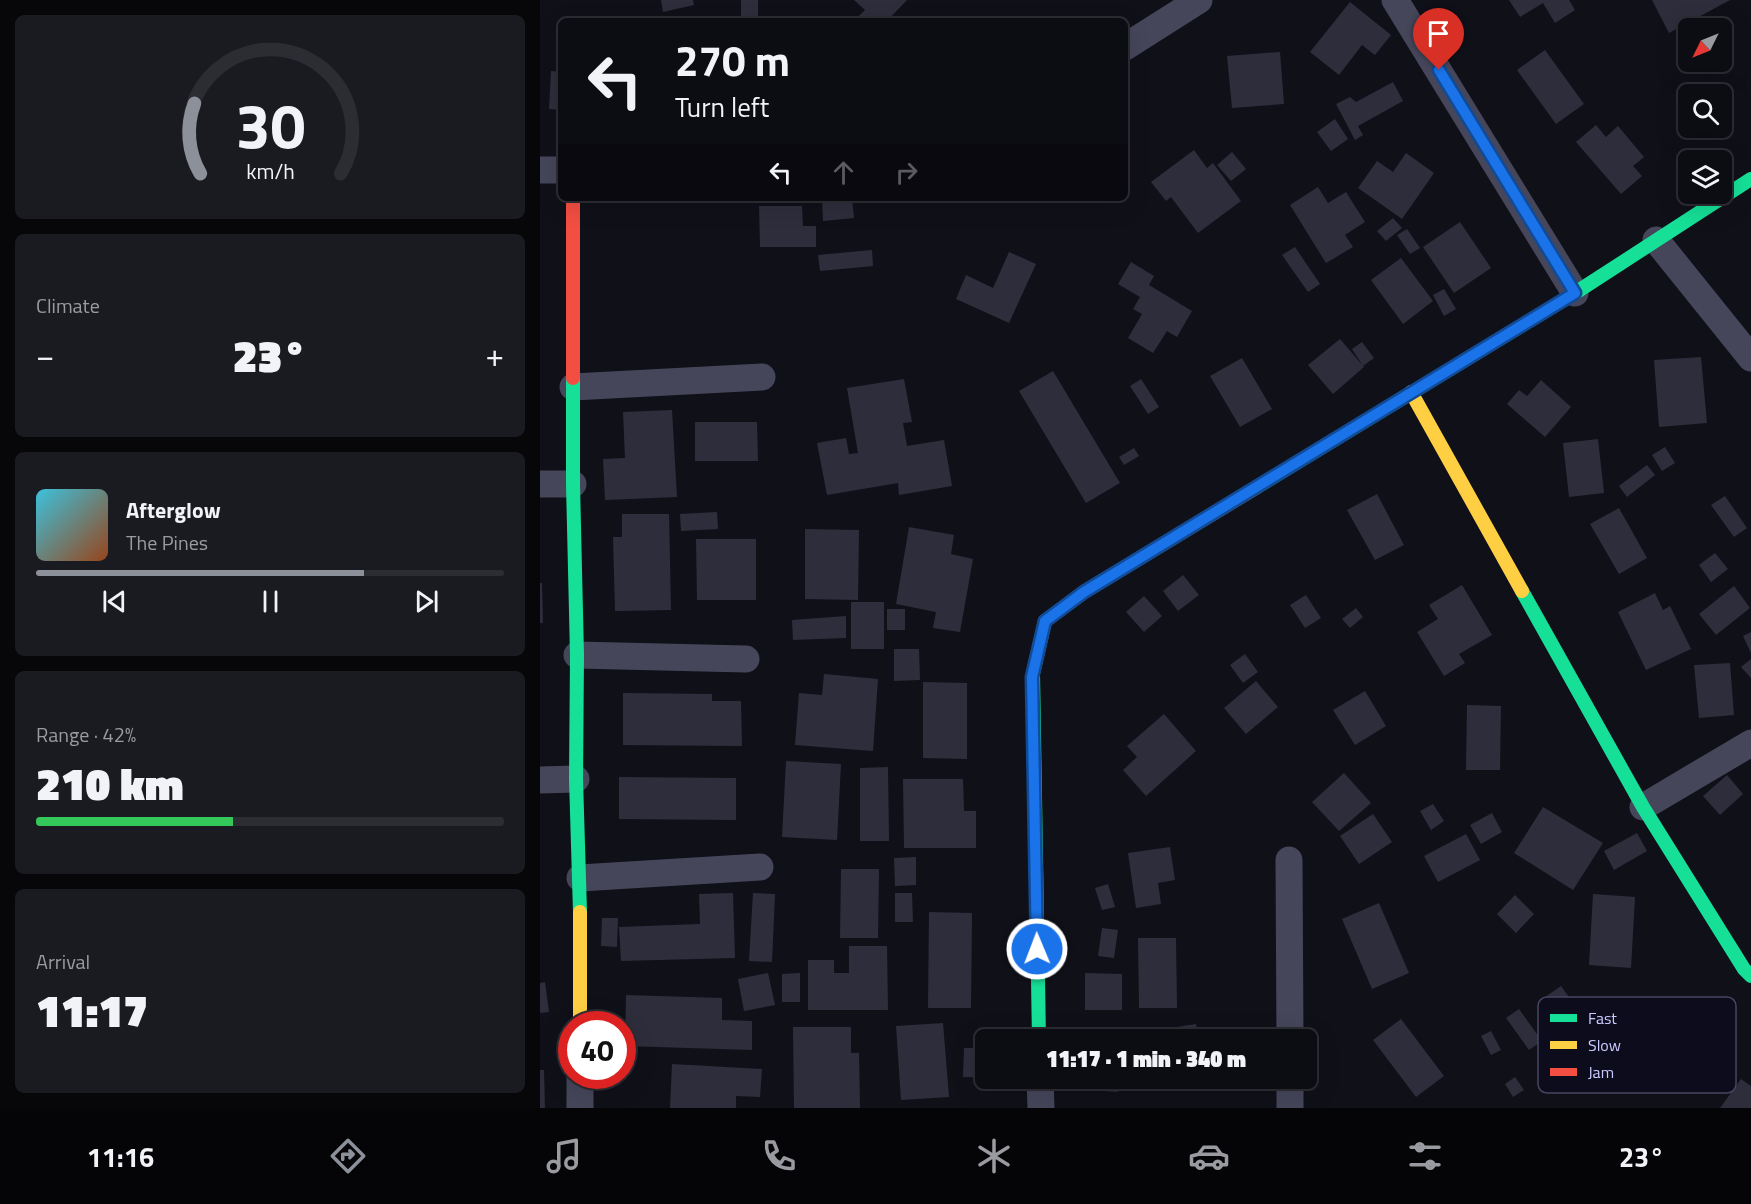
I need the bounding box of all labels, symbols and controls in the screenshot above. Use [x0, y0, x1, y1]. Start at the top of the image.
pin [1413, 8, 1464, 70]
icon: arrive [1422, 17, 1455, 50]
north arrow [1678, 18, 1732, 72]
map controls [1678, 18, 1732, 204]
text: 270 m [675, 28, 790, 92]
icon: left [576, 42, 654, 120]
text: 30 [235, 77, 305, 172]
button: search [1678, 84, 1732, 138]
text: Turn left [675, 86, 769, 127]
button: layers [1678, 150, 1732, 204]
text: km/h [246, 155, 294, 187]
icon: left [764, 156, 797, 189]
icon: ahead [827, 156, 860, 189]
icon: right [890, 156, 923, 189]
text: Climate [36, 290, 100, 321]
text: 23° [233, 321, 307, 389]
text: − [36, 330, 54, 380]
text: + [486, 330, 504, 380]
text: Afterglow [126, 493, 221, 527]
text: The Pines [126, 527, 208, 558]
icon: previous [98, 585, 131, 618]
icon: pause [254, 585, 287, 618]
icon: next [410, 585, 443, 618]
text: Range · 42% [36, 719, 136, 750]
text: 210 km [36, 749, 184, 817]
position arrow [1005, 917, 1069, 981]
text: Arrival [36, 946, 90, 977]
text: 11:17 [36, 976, 148, 1044]
legend [1538, 997, 1736, 1093]
text: Fast [1588, 1006, 1617, 1030]
speed limit sign: 40 [558, 1011, 636, 1089]
text: Slow [1588, 1033, 1621, 1057]
text: 11:17 · 1 min · 340 m [1046, 1042, 1246, 1076]
text: Jam [1588, 1060, 1614, 1084]
icon: directions [327, 1135, 369, 1177]
icon: music [543, 1135, 585, 1177]
icon: phone [758, 1135, 800, 1177]
icon: climate [973, 1135, 1015, 1177]
icon: car [1188, 1135, 1230, 1177]
icon: filters [1404, 1135, 1446, 1177]
text: 11:16 [87, 1136, 154, 1177]
text: 23° [1619, 1136, 1664, 1177]

